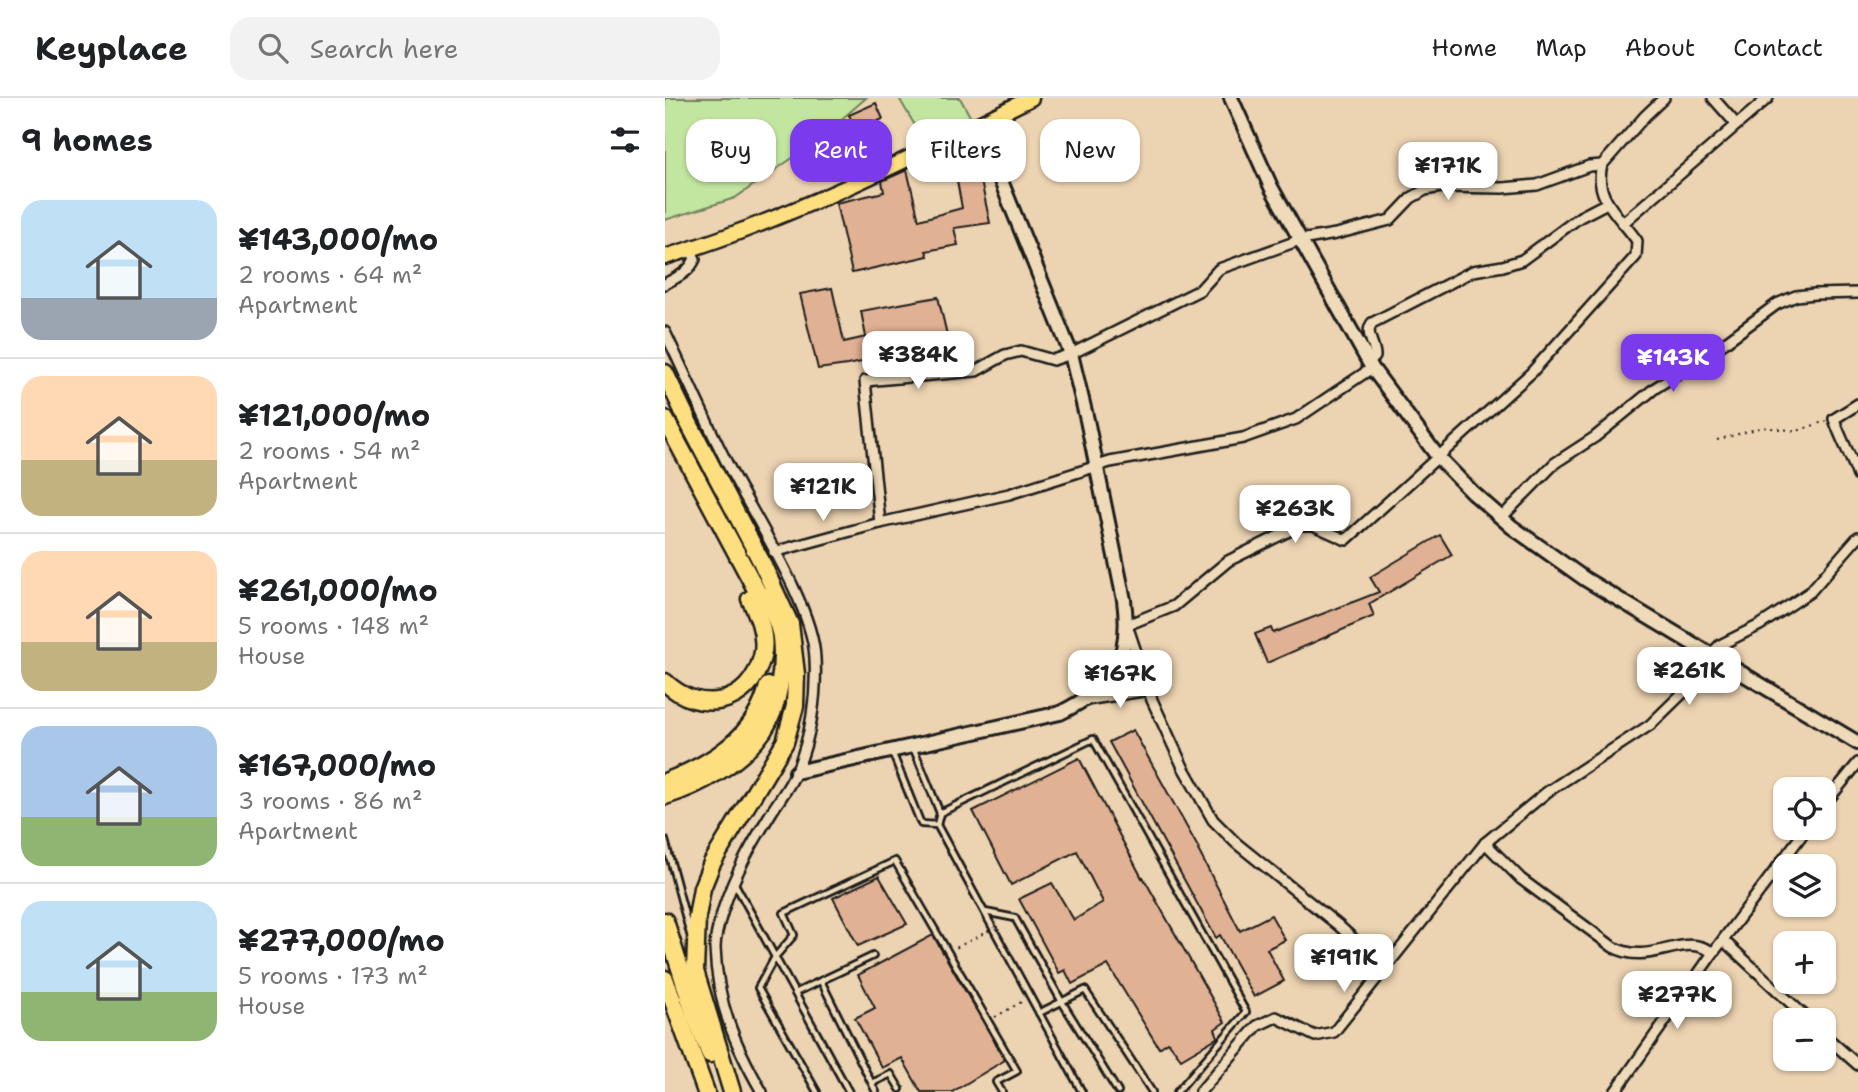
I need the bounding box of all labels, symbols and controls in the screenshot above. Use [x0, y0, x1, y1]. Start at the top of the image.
search box [230, 17, 720, 80]
text: Keyplace [35, 26, 188, 71]
icon: search [254, 29, 292, 67]
text: Search here [310, 31, 458, 66]
text: Home [1431, 32, 1497, 64]
text: Map [1535, 32, 1587, 64]
text: About [1625, 32, 1695, 64]
text: Contact [1733, 32, 1823, 64]
chip: Buy [686, 119, 776, 182]
chip: Rent [790, 119, 892, 182]
chip: Filters [906, 119, 1026, 182]
chip: New [1040, 119, 1140, 182]
text: 9 homes [21, 120, 153, 161]
icon: filters [606, 121, 644, 159]
pin: ¥171K [1399, 142, 1497, 202]
text: ¥171K [1414, 150, 1482, 180]
text: ¥143,000/mo [238, 219, 438, 260]
icon: home [77, 228, 161, 312]
text: 2 rooms · 64 m² [238, 260, 422, 290]
text: Apartment [238, 290, 358, 320]
pin: ¥384K [869, 331, 967, 391]
pin: ¥143K [1624, 334, 1722, 394]
text: ¥384K [878, 339, 958, 369]
text: ¥143K [1637, 342, 1709, 372]
text: ¥121,000/mo [238, 395, 430, 436]
icon: home [77, 404, 161, 488]
text: 2 rooms · 54 m² [238, 436, 421, 466]
pin: ¥121K [774, 464, 872, 523]
text: Apartment [238, 466, 358, 496]
text: ¥121K [790, 471, 856, 501]
pin: ¥263K [1246, 486, 1344, 545]
text: ¥263K [1256, 493, 1335, 523]
text: ¥261,000/mo [238, 570, 438, 611]
icon: home [77, 579, 161, 663]
text: 5 rooms · 148 m² [238, 611, 429, 641]
text: House [238, 641, 306, 671]
pin: ¥261K [1640, 648, 1738, 707]
pin: ¥167K [1071, 650, 1169, 710]
text: ¥261K [1653, 655, 1725, 685]
text: ¥167K [1084, 658, 1156, 688]
text: ¥167,000/mo [238, 745, 436, 786]
icon: home [77, 754, 161, 838]
map controls [1773, 777, 1836, 1071]
button: locate [1773, 777, 1836, 840]
text: 3 rooms · 86 m² [238, 786, 423, 816]
text: Apartment [238, 816, 358, 846]
button: layers [1773, 854, 1836, 917]
text: ¥277,000/mo [238, 920, 445, 961]
icon: home [77, 929, 161, 1013]
button: + [1773, 931, 1836, 994]
pin: ¥191K [1295, 934, 1393, 994]
text: ¥191K [1310, 942, 1378, 972]
text: 5 rooms · 173 m² [238, 961, 428, 991]
pin: ¥277K [1628, 972, 1726, 1031]
text: ¥277K [1638, 979, 1716, 1009]
text: House [238, 991, 306, 1021]
button: − [1773, 1008, 1836, 1071]

